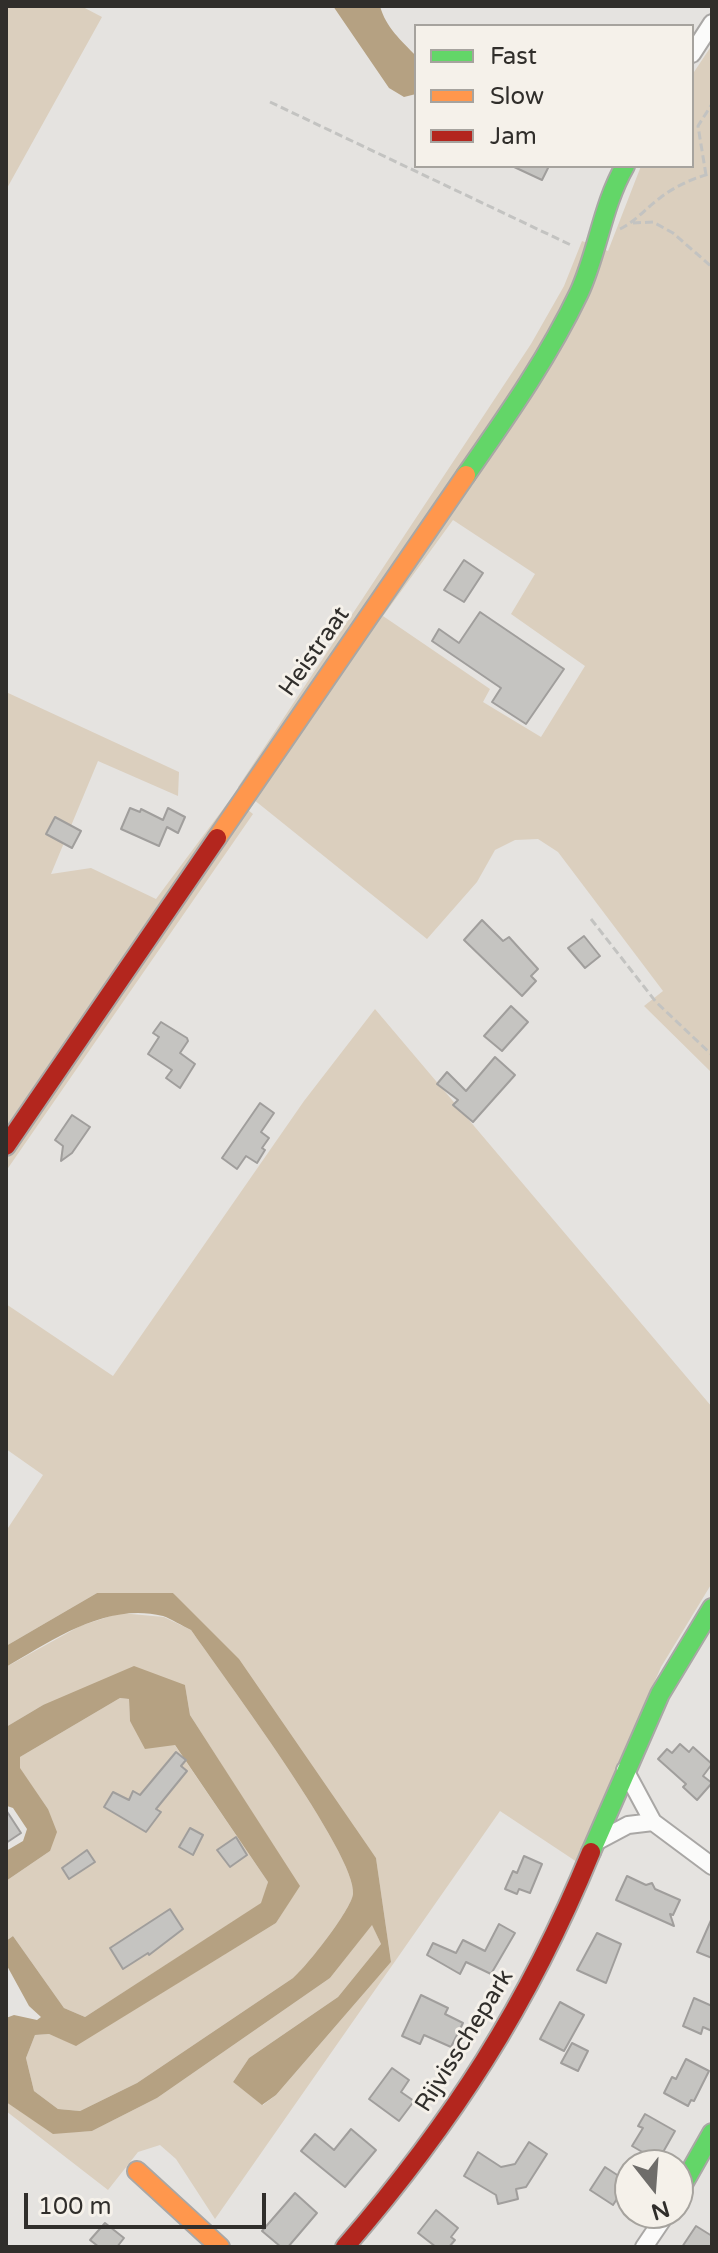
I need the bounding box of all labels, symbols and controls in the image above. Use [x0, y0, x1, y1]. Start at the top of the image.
legend [414, 24, 694, 168]
text: Fast [490, 42, 537, 71]
text: Slow [490, 82, 544, 111]
text: Jam [490, 122, 537, 151]
street label: Heistraat [274, 602, 356, 702]
street label: Rijvisschepark [410, 1964, 520, 2118]
north arrow [614, 2149, 694, 2229]
scale bar [28, 2177, 270, 2227]
text: 100 m [38, 2192, 112, 2221]
text: N [648, 2195, 673, 2225]

